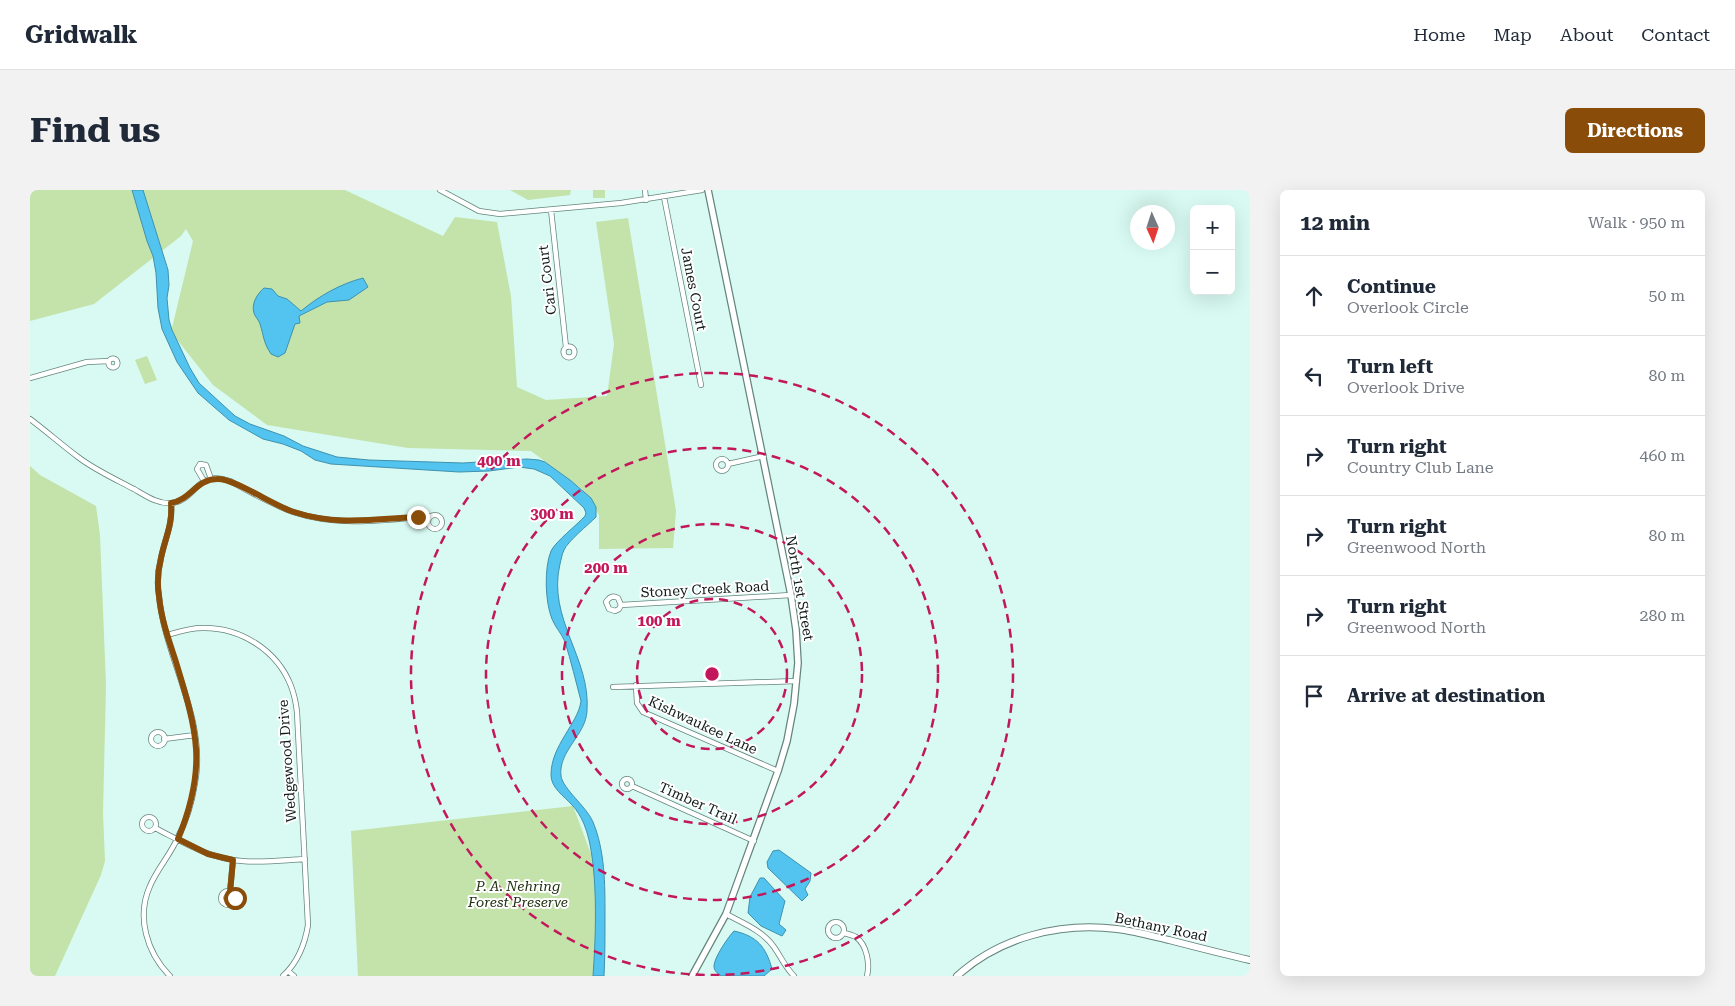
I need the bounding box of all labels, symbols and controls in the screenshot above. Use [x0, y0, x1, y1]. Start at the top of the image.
text: Gridwalk [25, 21, 137, 49]
text: Home [1413, 24, 1465, 45]
text: Map [1493, 24, 1532, 45]
text: About [1560, 24, 1613, 45]
text: Contact [1641, 24, 1710, 45]
button: Directions [1565, 108, 1705, 153]
text: Find us [30, 110, 160, 151]
north arrow [1130, 205, 1175, 250]
map controls [1190, 205, 1235, 295]
button: + [1190, 205, 1235, 250]
text: 12 min [1300, 211, 1370, 235]
text: Walk · 950 m [1588, 213, 1685, 232]
street label: Cari Court [535, 244, 559, 316]
street label: James Court [678, 246, 710, 332]
button: − [1190, 250, 1235, 295]
text: Continue [1347, 275, 1436, 298]
icon: ahead [1300, 282, 1328, 310]
text: 50 m [1648, 286, 1685, 305]
text: Overlook Circle [1347, 298, 1469, 317]
text: Turn left [1347, 355, 1433, 378]
icon: left [1300, 362, 1328, 390]
text: 80 m [1648, 366, 1685, 385]
text: Overlook Drive [1347, 378, 1465, 397]
text: Turn right [1347, 435, 1447, 458]
icon: right [1300, 442, 1328, 470]
text: 460 m [1639, 446, 1685, 465]
text: 400 m [477, 452, 521, 470]
text: Country Club Lane [1347, 458, 1494, 477]
text: 300 m [530, 505, 574, 523]
route end [407, 506, 430, 529]
text: Turn right [1347, 515, 1447, 538]
icon: right [1300, 522, 1328, 550]
text: 80 m [1648, 526, 1685, 545]
street label: North 1st Street [783, 534, 817, 642]
text: Greenwood North [1347, 538, 1486, 557]
text: 200 m [584, 559, 628, 577]
street label: Stoney Creek Road [640, 578, 770, 600]
text: Turn right [1347, 595, 1447, 618]
icon: right [1300, 602, 1328, 630]
text: 280 m [1639, 606, 1685, 625]
text: 100 m [637, 612, 681, 630]
text: Greenwood North [1347, 618, 1486, 637]
centre of rings [703, 665, 721, 683]
icon: arrive [1300, 682, 1328, 710]
text: Arrive at destination [1347, 684, 1545, 707]
street label: Kishwaukee Lane [646, 693, 760, 757]
street label: Wedgewood Drive [275, 699, 299, 823]
street label: Timber Trail [657, 779, 740, 828]
park label: P. A. Nehring Forest Preserve [467, 878, 568, 910]
route start [224, 887, 247, 910]
street label: Bethany Road [1113, 909, 1209, 945]

